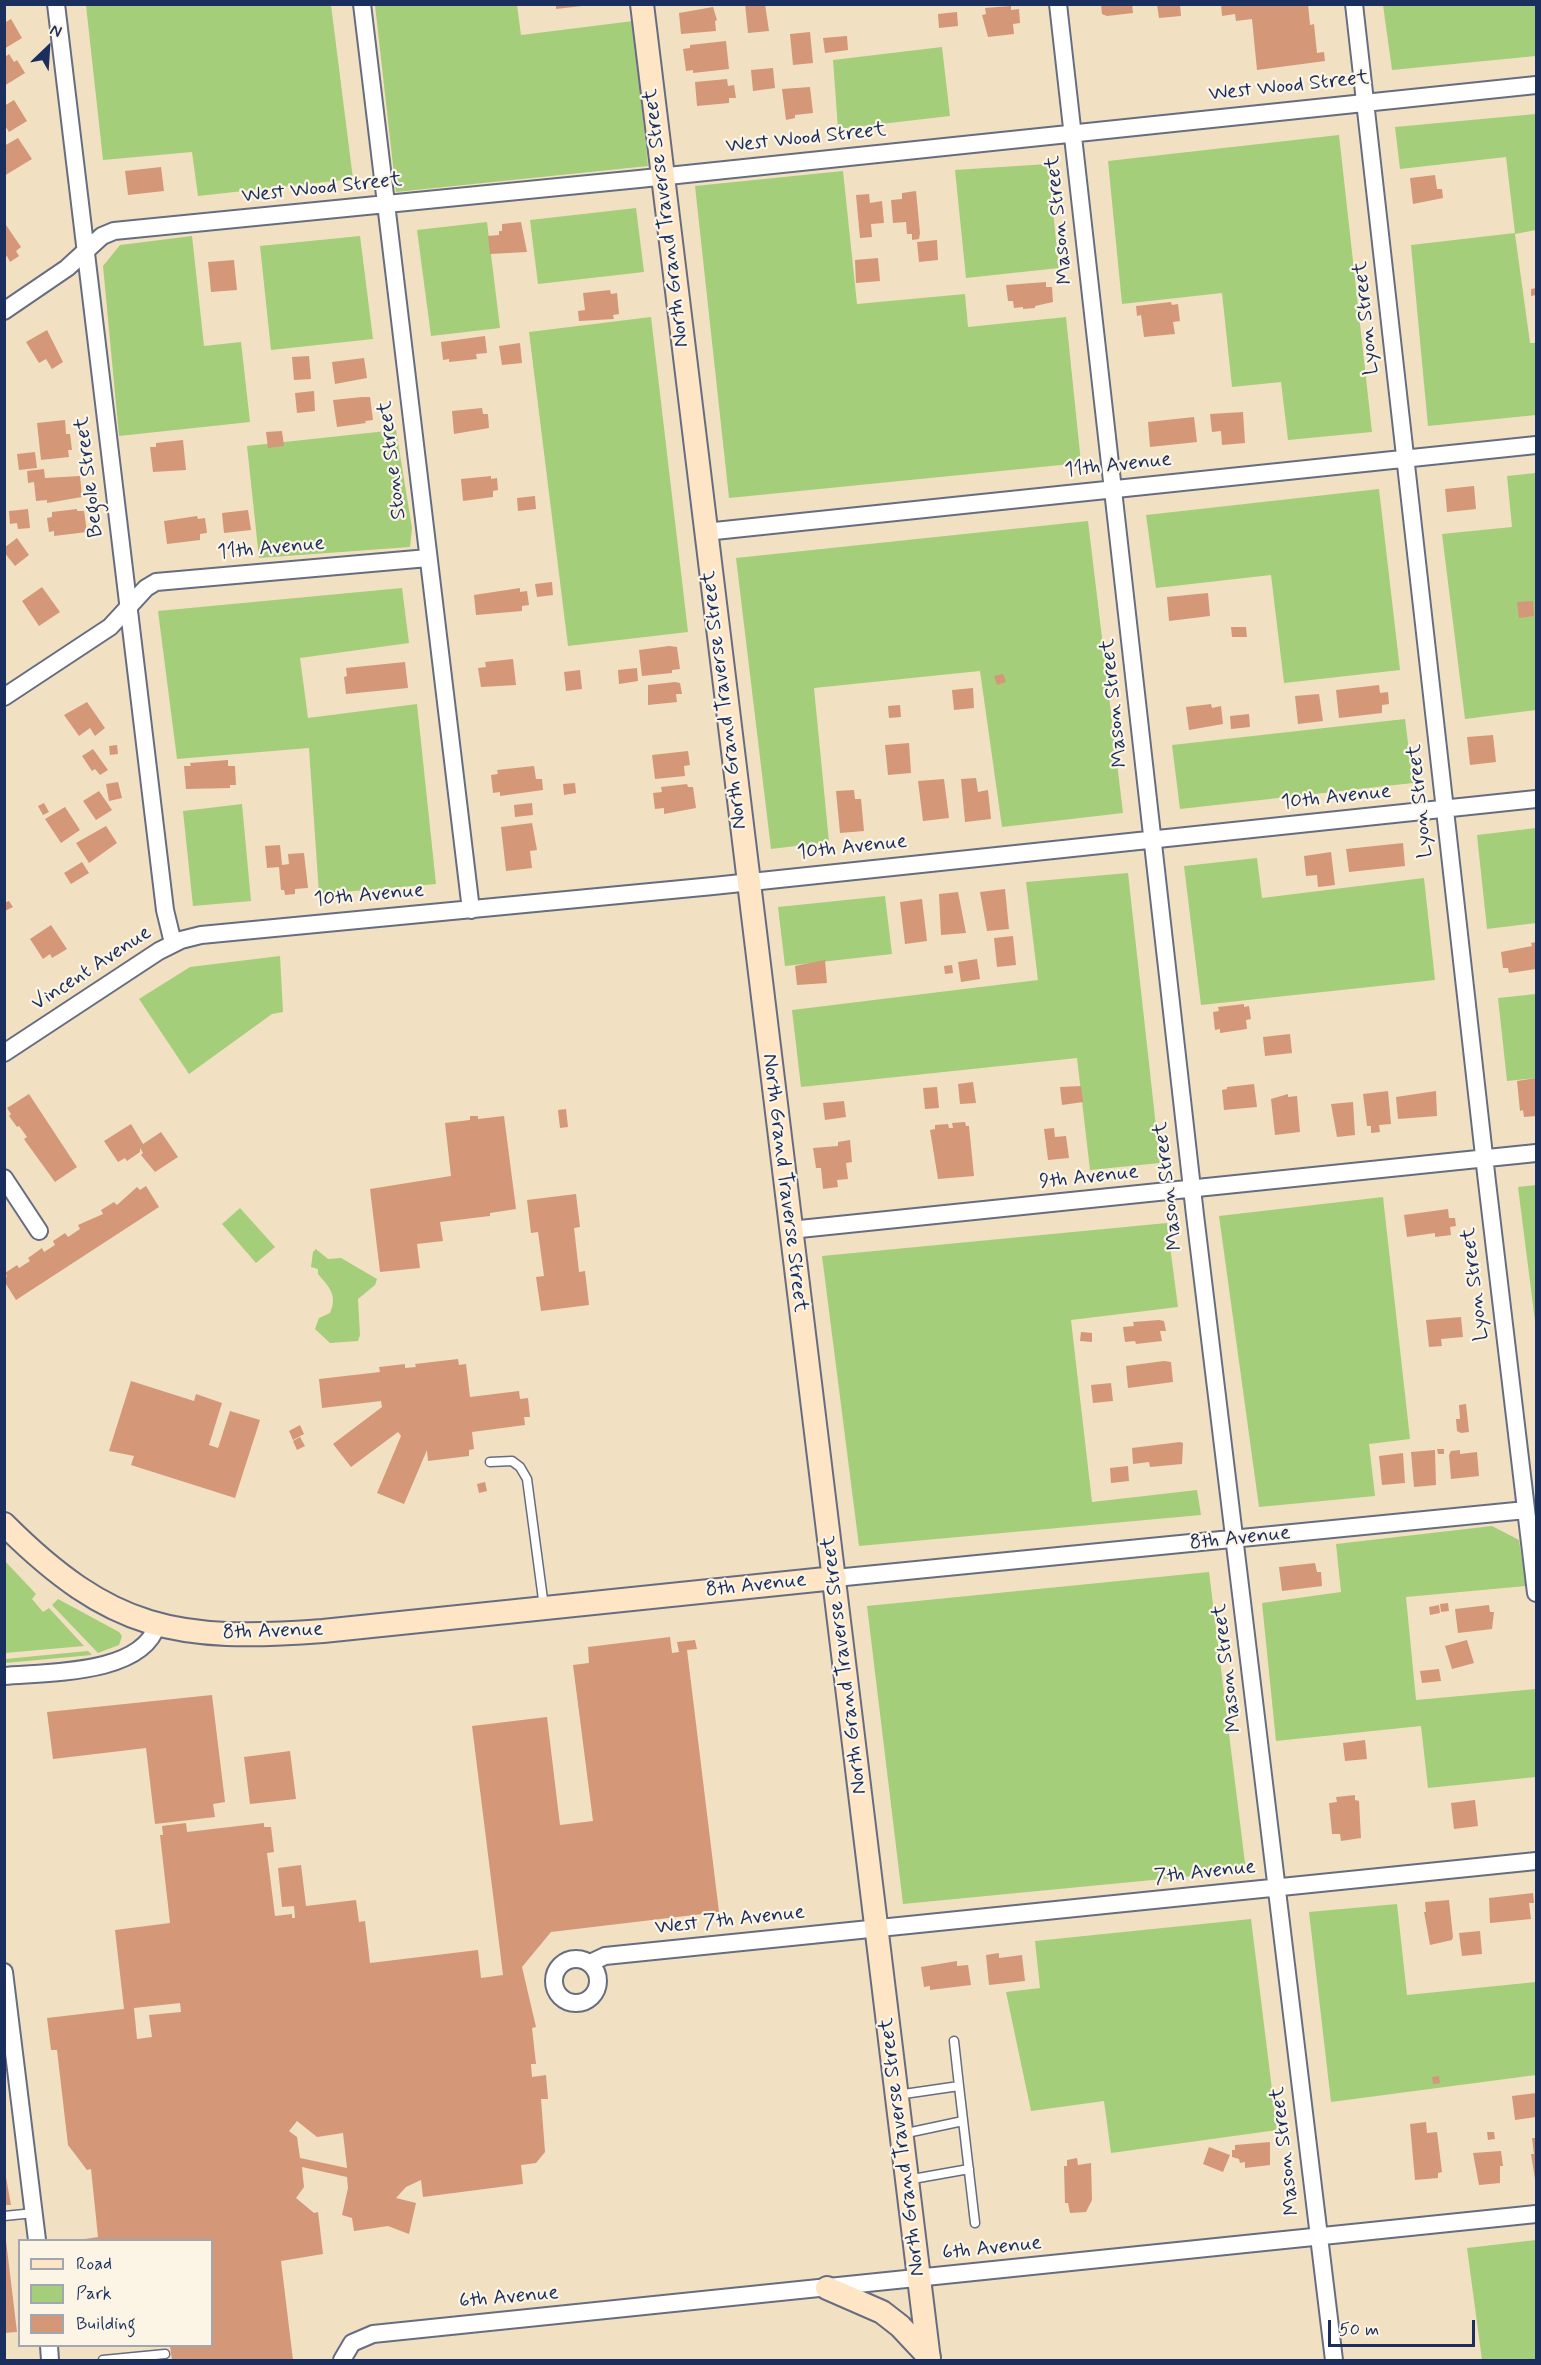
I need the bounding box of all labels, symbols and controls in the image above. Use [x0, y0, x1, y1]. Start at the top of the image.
north arrow [18, 18, 78, 78]
text: N [47, 19, 65, 43]
street label: West Wood Street [1208, 66, 1370, 108]
street label: North Grand Traverse Street [639, 87, 695, 349]
street label: West Wood Street [725, 118, 887, 160]
street label: Mason Street [1041, 154, 1079, 286]
street label: West Wood Street [241, 168, 403, 210]
street label: Lyon Street [1349, 260, 1385, 376]
street label: Stone Street [373, 399, 413, 521]
street label: Begole Street [70, 415, 110, 539]
street label: 11th Avenue [1063, 448, 1173, 484]
street label: 11th Avenue [216, 532, 326, 566]
street label: North Grand Traverse Street [697, 569, 753, 831]
street label: Mason Street [1096, 637, 1134, 769]
street label: Lyon Street [1403, 743, 1439, 859]
street label: 10th Avenue [1280, 780, 1392, 816]
street label: 10th Avenue [796, 830, 908, 866]
street label: 10th Avenue [313, 879, 425, 913]
street label: Vincent Avenue [27, 921, 157, 1017]
street label: North Grand Traverse Street [756, 1052, 812, 1314]
street label: Mason Street [1149, 1120, 1189, 1252]
street label: 9th Avenue [1038, 1160, 1140, 1196]
street label: Lyon Street [1457, 1226, 1495, 1342]
street label: 8th Avenue [1188, 1521, 1292, 1557]
street label: North Grand Traverse Street [817, 1534, 873, 1796]
street label: 8th Avenue [704, 1568, 808, 1604]
street label: Mason Street [1208, 1602, 1248, 1734]
street label: 8th Avenue [222, 1618, 324, 1646]
street label: 7th Avenue [1153, 1855, 1257, 1891]
street label: West 7th Avenue [654, 1901, 806, 1941]
street label: North Grand Traverse Street [875, 2016, 931, 2278]
street label: Mason Street [1266, 2085, 1306, 2217]
street label: 6th Avenue [941, 2231, 1043, 2267]
legend [18, 2239, 213, 2347]
text: Road [76, 2252, 112, 2276]
street label: 6th Avenue [458, 2281, 560, 2315]
text: Park [76, 2282, 112, 2306]
scale bar [1331, 2308, 1478, 2346]
text: Building [76, 2312, 136, 2336]
text: 50 m [1339, 2318, 1379, 2342]

